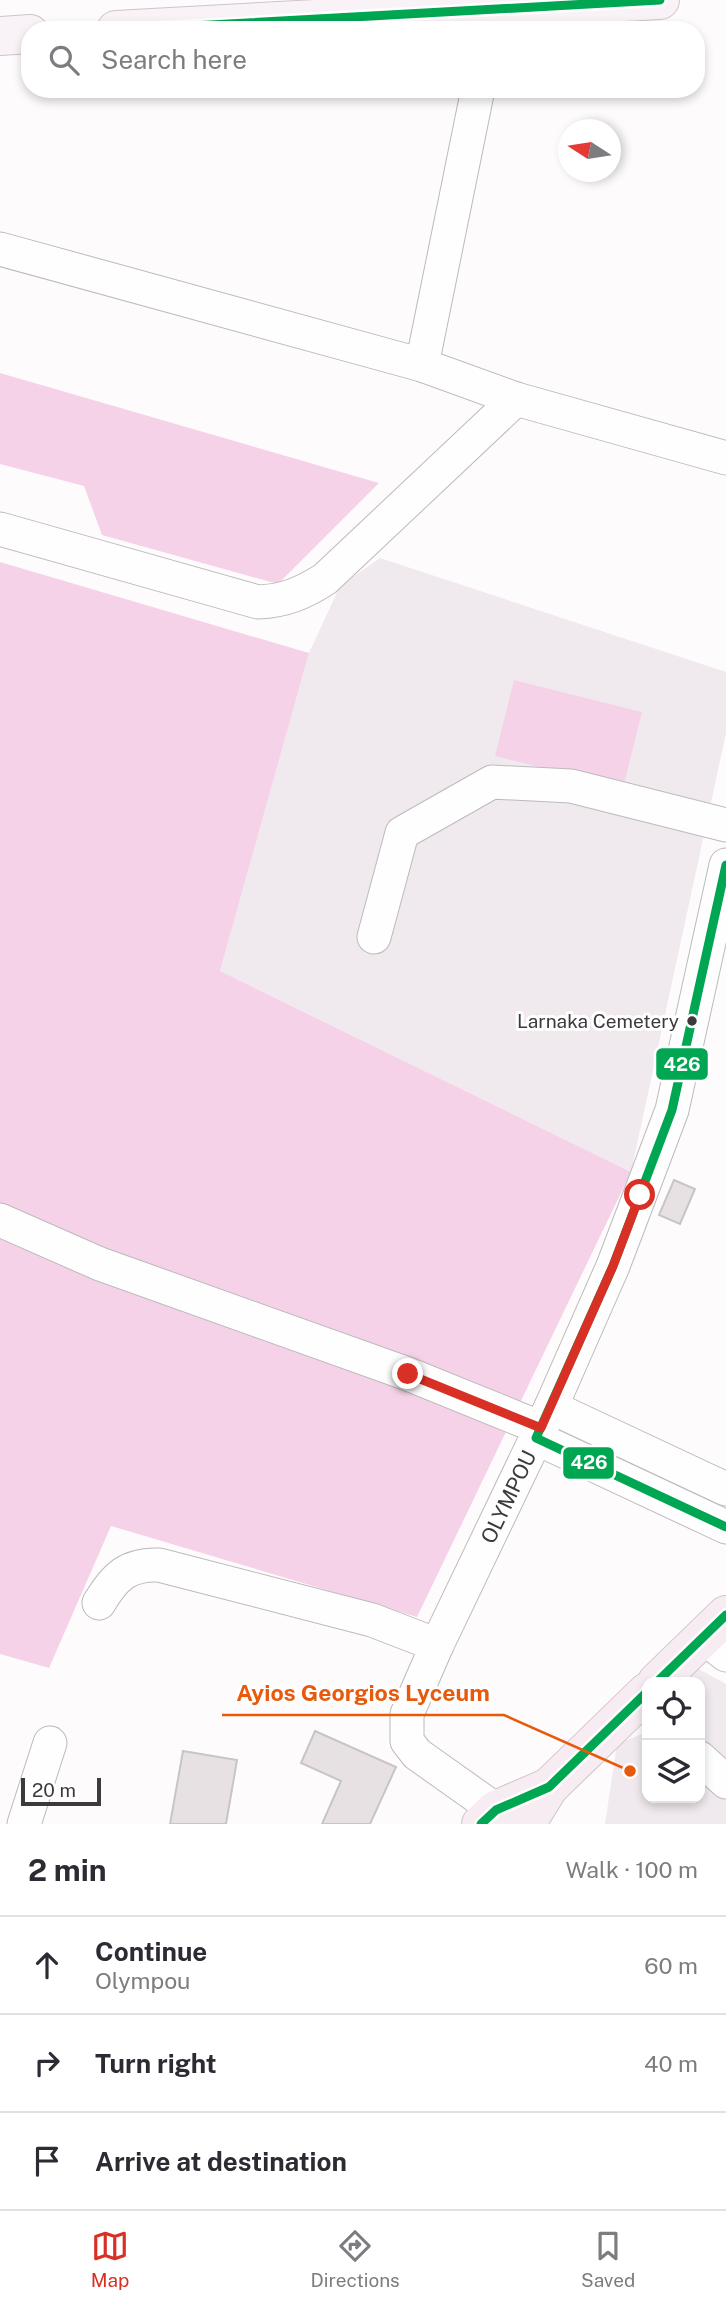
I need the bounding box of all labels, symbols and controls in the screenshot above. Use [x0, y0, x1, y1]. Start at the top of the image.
search box [21, 21, 705, 98]
icon: search [45, 41, 83, 79]
text: Search here [101, 44, 247, 75]
north arrow [558, 119, 621, 182]
place label: Larnaka Cemetery [517, 1010, 679, 1032]
marker: Larnaka Cemetery [685, 1014, 699, 1028]
line badge: 426 [655, 1047, 709, 1081]
text: 426 [663, 1053, 701, 1075]
route start [624, 1179, 655, 1210]
route end [392, 1358, 423, 1389]
street label: OLYMPOU [475, 1446, 541, 1547]
line badge: 426 [562, 1446, 615, 1480]
text: 426 [570, 1451, 608, 1473]
callout: Ayios Georgios Lyceum [222, 1671, 504, 1715]
map controls [642, 1677, 705, 1803]
button: locate [642, 1677, 705, 1740]
text: Ayios Georgios Lyceum [236, 1679, 490, 1706]
button: layers [642, 1740, 705, 1803]
scale bar [21, 1775, 102, 1807]
text: 20 m [32, 1779, 76, 1801]
text: 2 min [28, 1852, 107, 1888]
text: Walk · 100 m [565, 1856, 698, 1883]
text: Continue [95, 1936, 207, 1967]
icon: ahead [28, 1946, 66, 1984]
text: 60 m [644, 1952, 698, 1979]
text: Olympou [95, 1967, 190, 1994]
icon: right [28, 2044, 66, 2082]
text: Turn right [95, 2048, 217, 2079]
text: 40 m [644, 2050, 698, 2077]
icon: arrive [28, 2142, 66, 2180]
text: Arrive at destination [95, 2146, 347, 2177]
tab: Map [91, 2227, 129, 2291]
tab: Directions [310, 2227, 400, 2291]
tab: Saved [581, 2227, 635, 2291]

